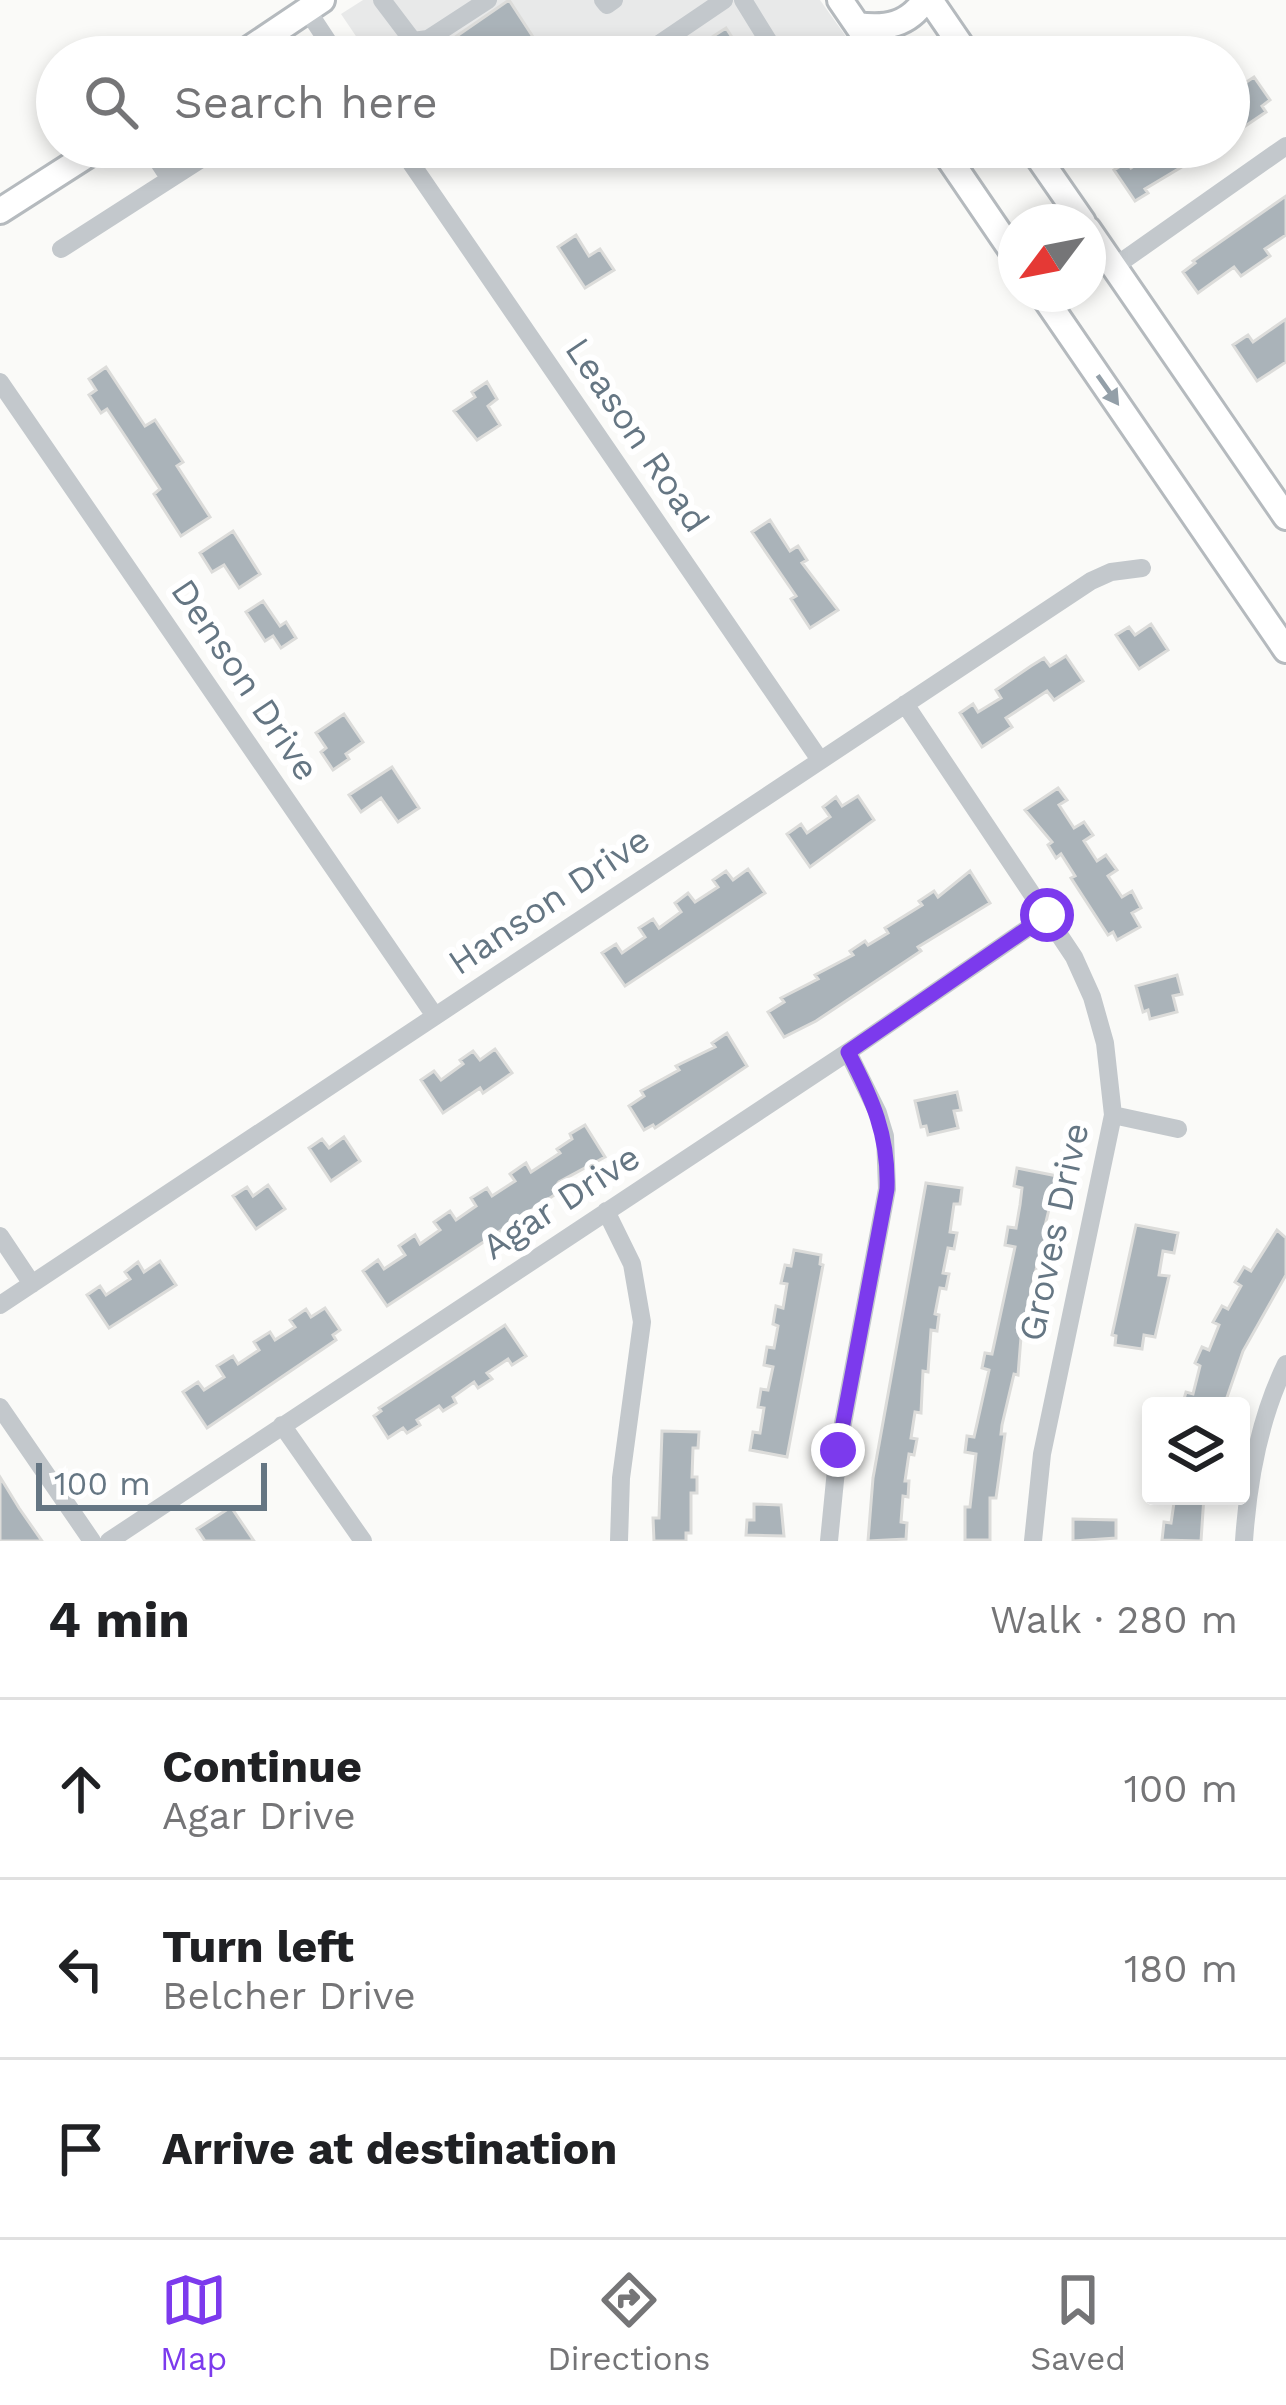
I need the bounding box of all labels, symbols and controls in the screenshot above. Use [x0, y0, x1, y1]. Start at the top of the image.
search box [36, 36, 1250, 168]
icon: search [78, 69, 144, 135]
text: Search here [174, 76, 438, 129]
north arrow [998, 204, 1106, 312]
street label: Leason Road [557, 330, 717, 540]
one-way arrow [1096, 374, 1119, 407]
street label: Denson Drive [162, 571, 328, 789]
street label: Hanson Drive [440, 818, 658, 984]
route start [1020, 888, 1074, 942]
street label: Groves Drive [1010, 1119, 1098, 1345]
street label: Agar Drive [475, 1136, 647, 1268]
map controls [1142, 1397, 1250, 1505]
button: layers [1142, 1397, 1250, 1505]
route end [811, 1423, 865, 1477]
scale bar [36, 1457, 267, 1510]
text: 100 m [54, 1464, 151, 1503]
text: 4 min [48, 1590, 190, 1649]
text: Walk · 280 m [990, 1597, 1238, 1642]
text: Continue [162, 1740, 362, 1793]
icon: ahead [48, 1756, 114, 1822]
text: 100 m [1124, 1766, 1238, 1811]
text: Agar Drive [162, 1793, 356, 1838]
text: Turn left [162, 1920, 354, 1973]
icon: left [48, 1936, 114, 2002]
text: 180 m [1124, 1946, 1238, 1991]
text: Belcher Drive [162, 1973, 416, 2018]
icon: arrive [48, 2116, 114, 2182]
text: Arrive at destination [162, 2122, 617, 2175]
tab: Map [160, 2267, 227, 2378]
tab: Directions [547, 2267, 710, 2378]
tab: Saved [1030, 2267, 1126, 2378]

